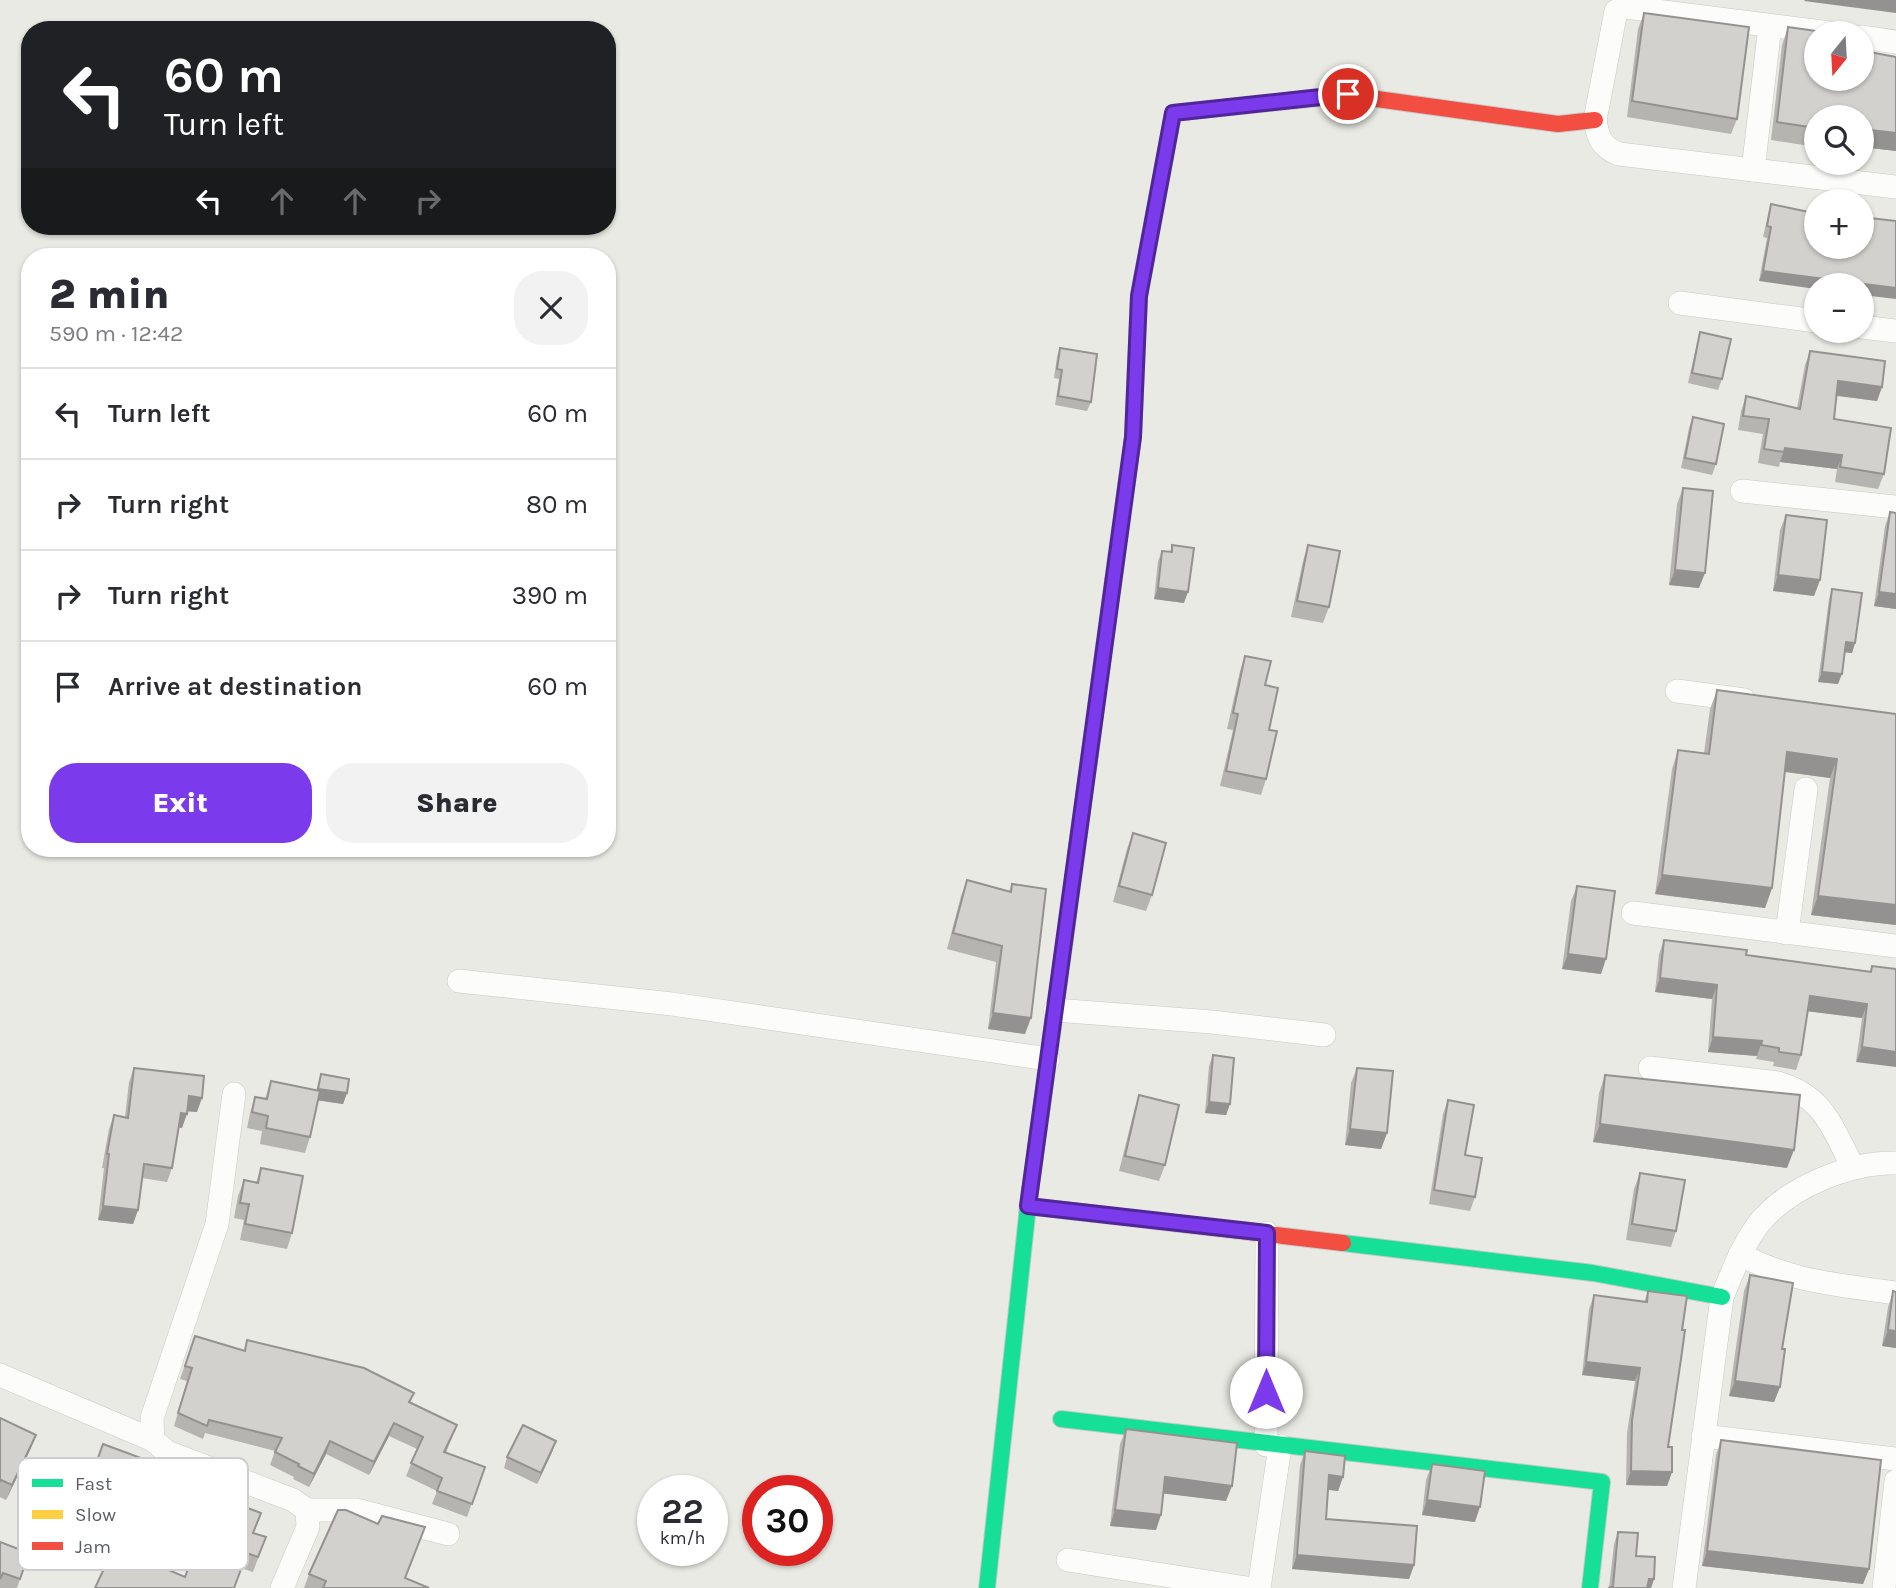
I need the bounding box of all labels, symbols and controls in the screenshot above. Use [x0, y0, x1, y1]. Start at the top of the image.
north arrow [1804, 21, 1874, 91]
map controls [1804, 21, 1874, 343]
text: 60 m [164, 47, 284, 104]
icon: left [49, 49, 140, 140]
pin [1318, 64, 1378, 124]
icon: arrive [1329, 75, 1367, 113]
button: search [1804, 105, 1874, 175]
text: Turn left [164, 106, 284, 143]
icon: left [190, 182, 228, 220]
icon: ahead [263, 182, 301, 220]
icon: ahead [336, 182, 374, 220]
icon: right [409, 182, 447, 220]
button: + [1804, 189, 1874, 259]
text: 2 min [49, 269, 169, 319]
button: close [514, 271, 588, 345]
button: − [1804, 273, 1874, 343]
text: 590 m · 12:42 [49, 320, 183, 347]
icon: left [49, 395, 87, 433]
text: Turn left [108, 398, 210, 429]
text: 60 m [527, 398, 588, 429]
icon: right [49, 486, 87, 524]
text: Turn right [108, 489, 229, 520]
text: 80 m [526, 489, 588, 520]
icon: right [49, 577, 87, 615]
text: Turn right [108, 580, 229, 611]
text: 390 m [512, 580, 588, 611]
icon: arrive [49, 668, 87, 706]
text: Arrive at destination [108, 671, 362, 702]
text: 60 m [527, 671, 588, 702]
button: Exit [49, 763, 312, 843]
button: Share [326, 763, 588, 843]
position arrow [1229, 1355, 1303, 1429]
legend [18, 1458, 248, 1570]
text: Fast [75, 1473, 112, 1495]
speed limit sign: 30 [742, 1475, 833, 1566]
text: 22 [661, 1491, 704, 1532]
text: Slow [75, 1504, 116, 1526]
text: km/h [660, 1527, 705, 1549]
text: Jam [75, 1536, 111, 1558]

